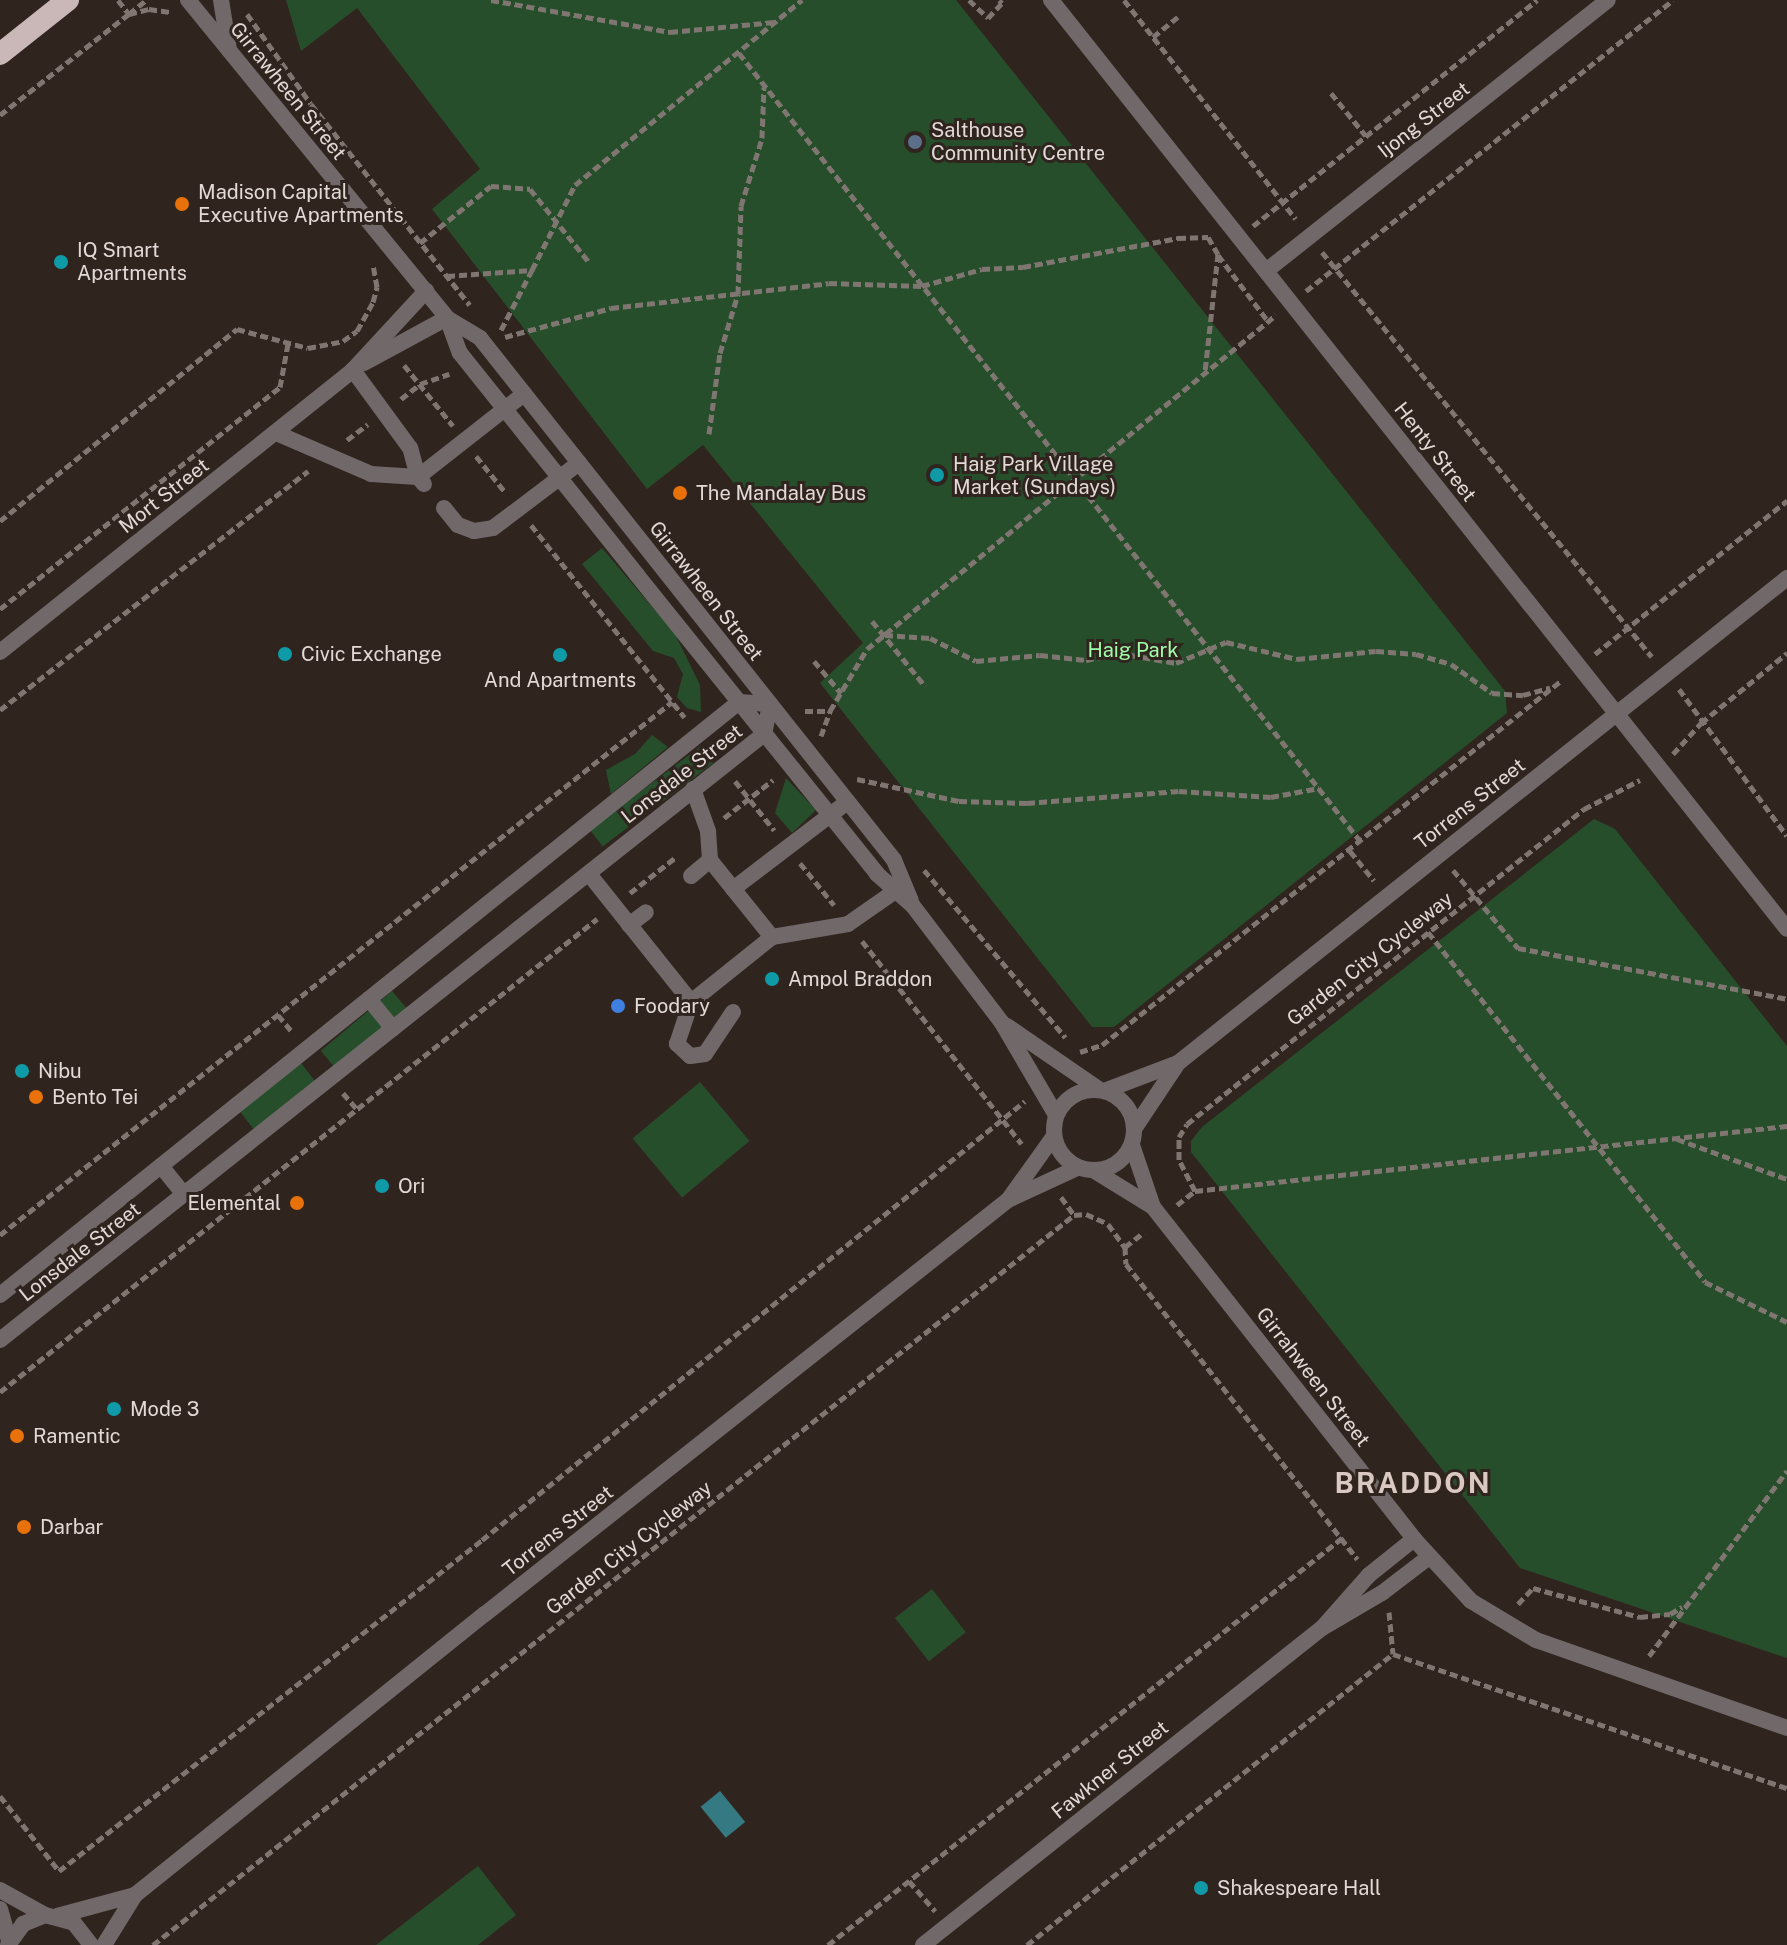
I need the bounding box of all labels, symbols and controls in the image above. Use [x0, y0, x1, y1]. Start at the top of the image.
street label: Girrawheen Street [225, 17, 351, 165]
street label: Ijong Street [1373, 77, 1475, 163]
place label: Salthouse Community Centre [931, 118, 1105, 165]
marker: Salthouse Community Centre [906, 133, 924, 151]
place label: Madison Capital Executive Apartments [198, 180, 404, 227]
marker: Madison Capital Executive Apartments [173, 195, 191, 213]
place label: IQ Smart Apartments [77, 238, 187, 285]
marker: IQ Smart Apartments [52, 253, 70, 271]
street label: Henty Street [1389, 398, 1481, 506]
place label: Haig Park Village Market (Sundays) [953, 452, 1116, 499]
street label: Mort Street [114, 453, 214, 539]
marker: Haig Park Village Market (Sundays) [928, 466, 946, 484]
place label: The Mandalay Bus [696, 481, 866, 505]
marker: The Mandalay Bus [671, 484, 689, 502]
street label: Girrawheen Street [644, 516, 768, 666]
park label: Haig Park [1087, 638, 1179, 662]
place label: Civic Exchange [301, 642, 442, 666]
marker: Civic Exchange [276, 645, 294, 663]
marker: And Apartments [551, 646, 569, 664]
place label: And Apartments [484, 668, 636, 692]
street label: Lonsdale Street [617, 719, 747, 829]
street label: Torrens Street [1410, 753, 1530, 855]
street label: Garden City Cycleway [1282, 887, 1458, 1031]
place label: Ampol Braddon [788, 967, 932, 991]
marker: Ampol Braddon [763, 970, 781, 988]
place label: Foodary [634, 994, 710, 1018]
marker: Foodary [609, 997, 627, 1015]
place label: Nibu [38, 1059, 82, 1083]
marker: Nibu [13, 1062, 31, 1080]
place label: Bento Tei [52, 1085, 138, 1109]
marker: Bento Tei [27, 1088, 45, 1106]
place label: Ori [398, 1174, 425, 1198]
marker: Ori [373, 1177, 391, 1195]
place label: Elemental [187, 1191, 281, 1215]
marker: Elemental [288, 1194, 306, 1212]
street label: Lonsdale Street [15, 1197, 145, 1307]
street label: Girrahween Street [1251, 1303, 1375, 1451]
place label: Mode 3 [130, 1397, 200, 1421]
marker: Mode 3 [105, 1400, 123, 1418]
place label: Ramentic [33, 1424, 121, 1448]
marker: Ramentic [8, 1427, 26, 1445]
district label: BRADDON [1334, 1466, 1492, 1500]
street label: Garden City Cycleway [541, 1476, 717, 1620]
street label: Torrens Street [498, 1480, 618, 1582]
place label: Darbar [40, 1515, 103, 1539]
marker: Darbar [15, 1518, 33, 1536]
street label: Fawkner Street [1047, 1716, 1173, 1824]
place label: Shakespeare Hall [1217, 1876, 1381, 1900]
marker: Shakespeare Hall [1192, 1879, 1210, 1897]

